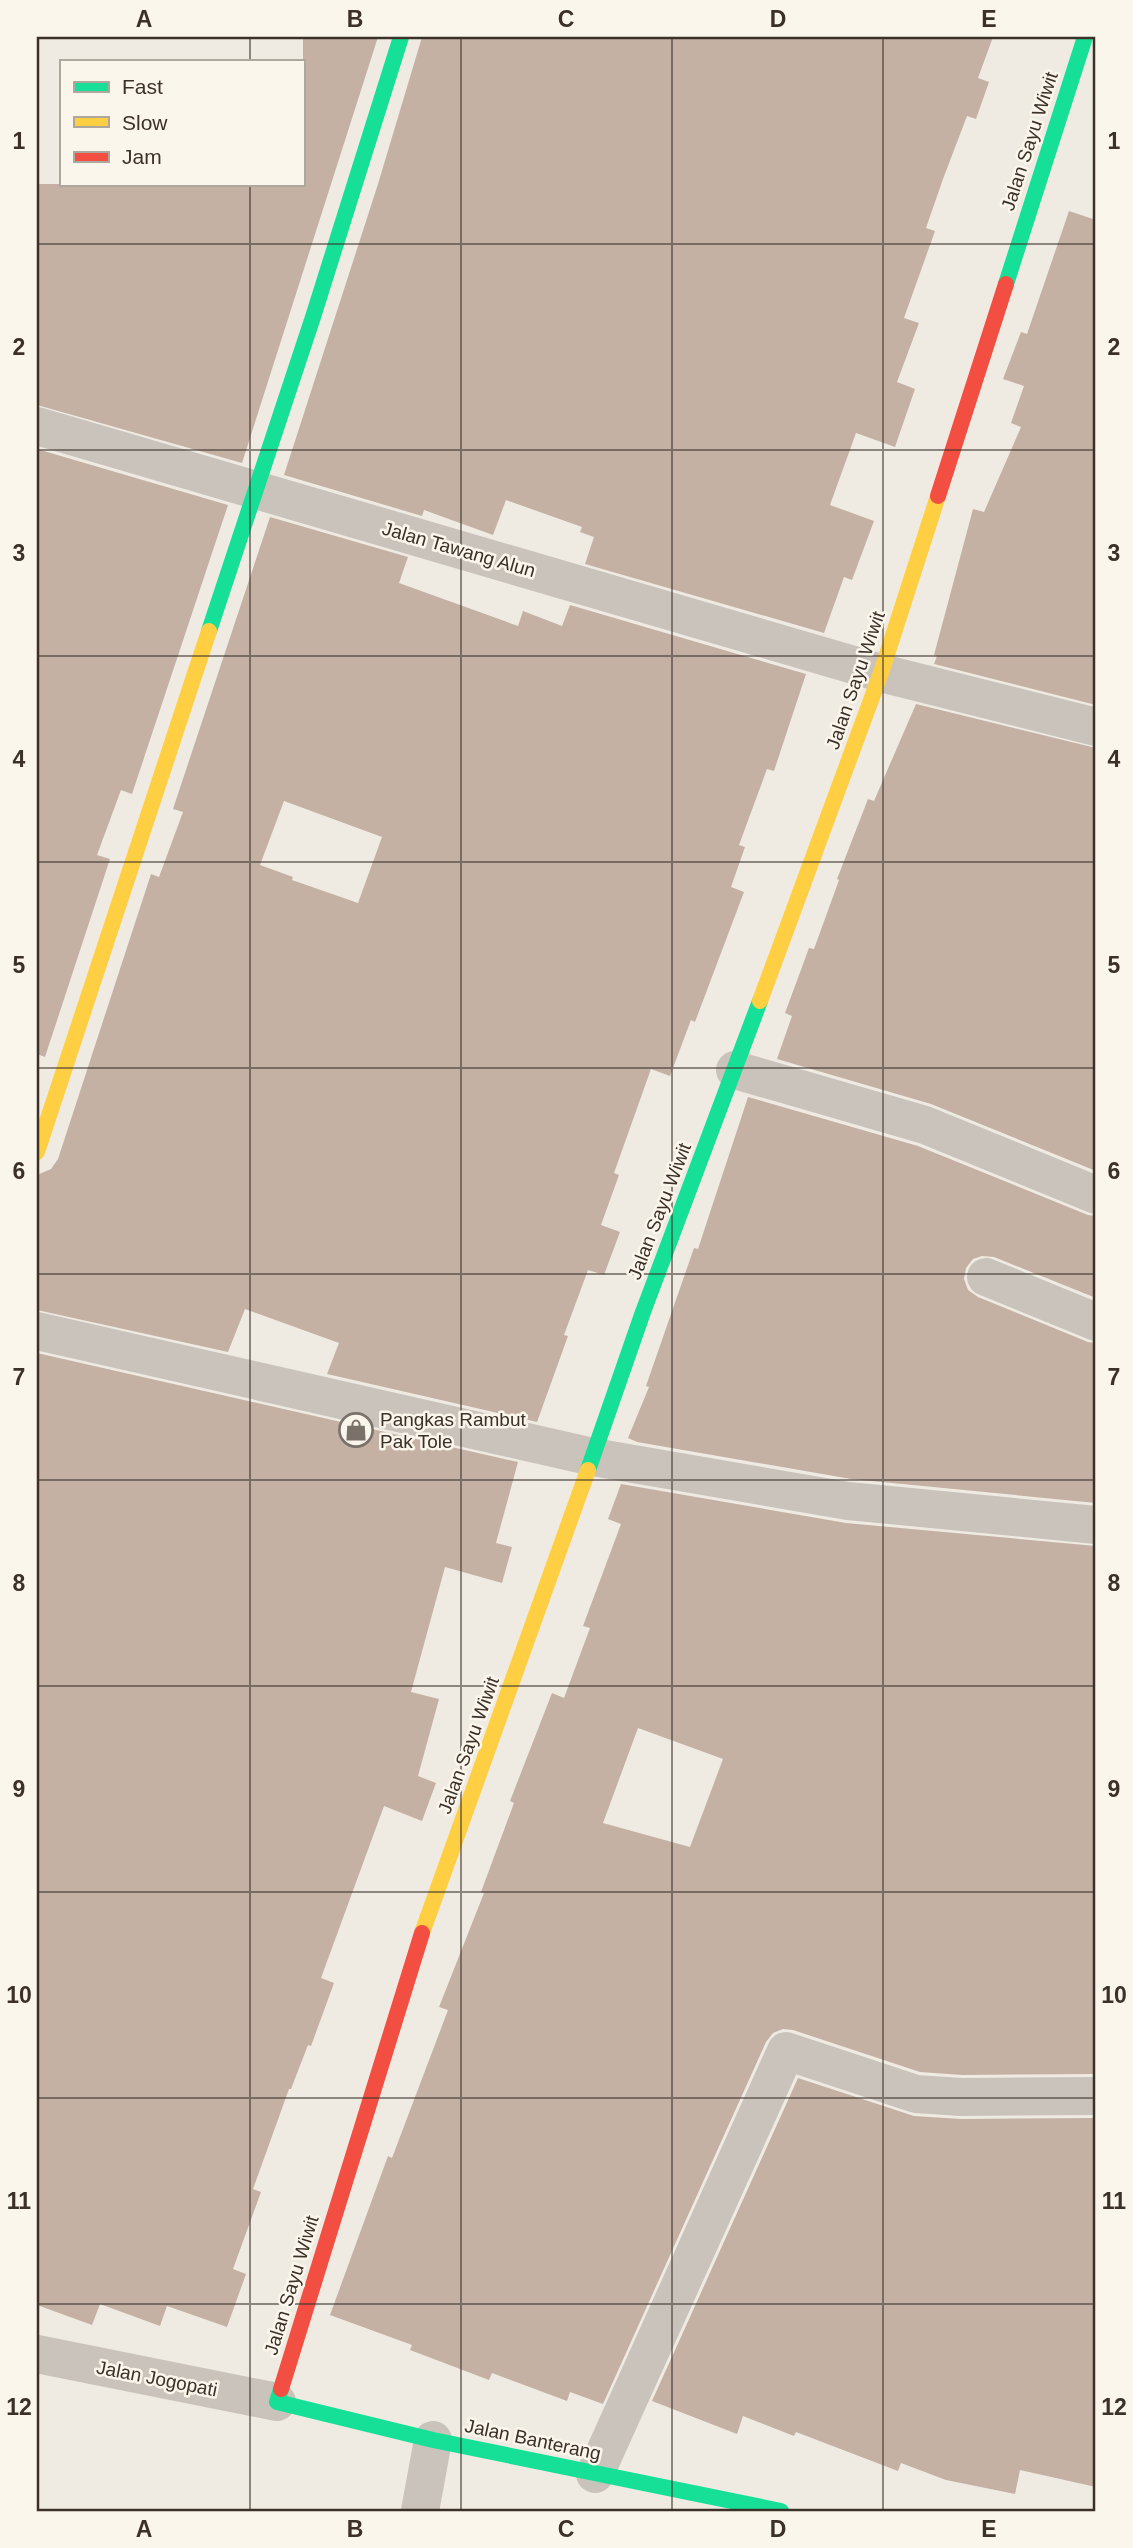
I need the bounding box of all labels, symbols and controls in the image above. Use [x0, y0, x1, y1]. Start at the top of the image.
text: A [136, 6, 152, 32]
text: B [347, 6, 363, 32]
text: C [558, 6, 574, 32]
text: D [770, 6, 786, 32]
text: E [981, 6, 997, 32]
legend [60, 60, 304, 186]
street label: Jalan Sayu Wiwit [997, 68, 1062, 213]
text: Fast [122, 75, 163, 98]
text: Slow [122, 111, 168, 134]
text: 1 [13, 128, 26, 154]
text: 1 [1108, 128, 1121, 154]
text: Jam [122, 145, 162, 168]
text: 2 [13, 334, 25, 360]
text: 2 [1108, 334, 1120, 360]
street label: Jalan Tawang Alun [380, 518, 538, 581]
text: 3 [13, 540, 25, 566]
text: 3 [1108, 540, 1120, 566]
street label: Jalan Sayu Wiwit [822, 608, 889, 752]
text: 4 [13, 746, 26, 772]
text: 4 [1108, 746, 1121, 772]
text: 5 [13, 952, 26, 978]
text: 5 [1108, 952, 1121, 978]
street label: Jalan Sayu Wiwit [624, 1139, 695, 1282]
text: 6 [13, 1158, 25, 1184]
text: 6 [1108, 1158, 1120, 1184]
text: 7 [13, 1364, 25, 1390]
text: 7 [1108, 1364, 1120, 1390]
place label: Pangkas Rambut Pak Tole [380, 1409, 526, 1452]
shop icon: Pangkas Rambut Pak Tole [337, 1411, 375, 1449]
text: 8 [13, 1570, 26, 1596]
text: 8 [1108, 1570, 1121, 1596]
street label: Jalan Sayu Wiwit [434, 1673, 503, 1817]
text: 9 [13, 1776, 25, 1802]
text: 9 [1108, 1776, 1120, 1802]
text: 10 [6, 1982, 32, 2008]
text: 10 [1101, 1982, 1127, 2008]
text: 11 [7, 2188, 31, 2214]
text: 11 [1102, 2188, 1126, 2214]
street label: Jalan Sayu Wiwit [260, 2212, 323, 2357]
street label: Jalan Jogopati [95, 2356, 219, 2400]
text: 12 [6, 2394, 32, 2420]
text: 12 [1101, 2394, 1127, 2420]
street label: Jalan Banterang [463, 2415, 603, 2464]
text: A [136, 2516, 152, 2542]
text: B [347, 2516, 363, 2542]
text: C [558, 2516, 574, 2542]
text: D [770, 2516, 786, 2542]
text: E [981, 2516, 997, 2542]

